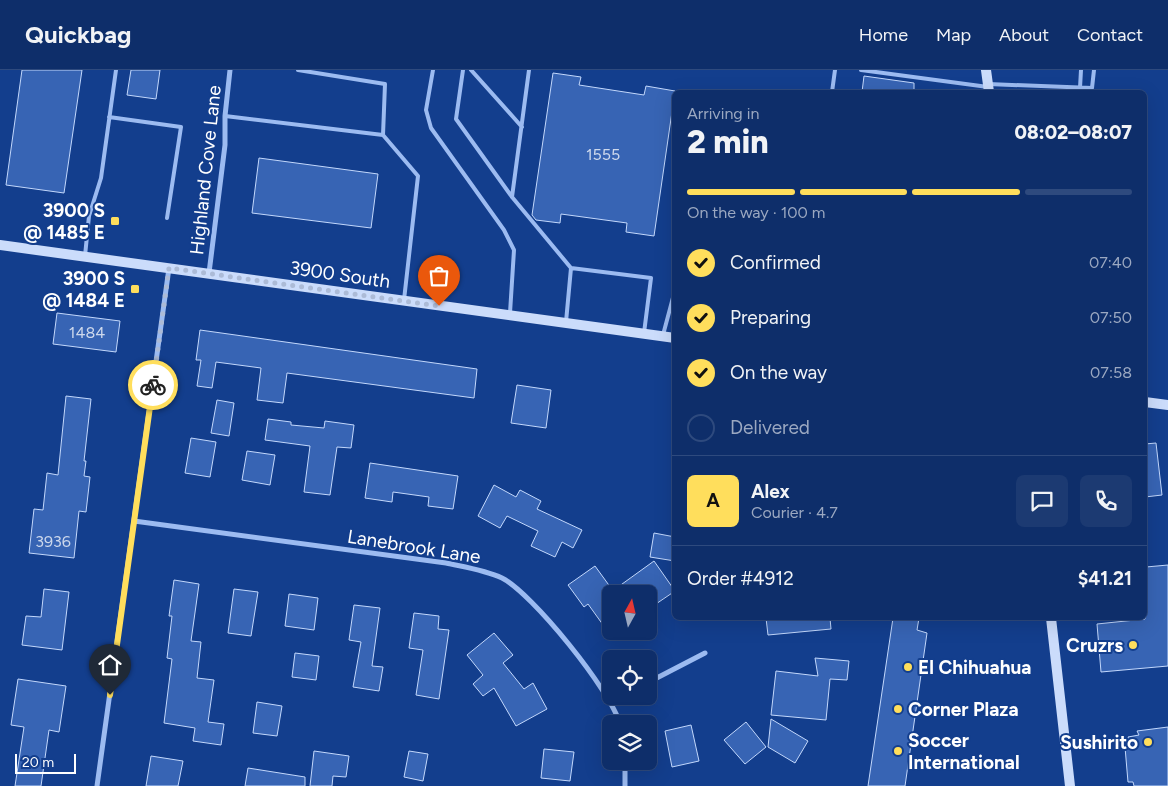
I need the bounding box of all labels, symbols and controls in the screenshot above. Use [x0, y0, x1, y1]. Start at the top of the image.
text: Quickbag [25, 20, 131, 49]
text: Home [859, 24, 908, 46]
text: Map [936, 24, 971, 46]
text: About [999, 24, 1049, 46]
text: Contact [1077, 24, 1143, 46]
street label: Highland Cove Lane [185, 84, 226, 256]
text: Arriving in [687, 104, 759, 123]
text: 08:02–08:07 [1015, 121, 1132, 144]
text: 2 min [687, 123, 769, 161]
house number: 1555 [586, 145, 620, 164]
place label: 3900 S @ 1485 E [23, 199, 105, 244]
text: On the way · 100 m [687, 203, 825, 222]
marker: 3900 S @ 1485 E [109, 215, 121, 227]
icon: check [687, 249, 715, 277]
text: Confirmed [730, 251, 821, 274]
text: 07:40 [1089, 253, 1132, 272]
pin [418, 255, 460, 306]
street label: 3900 South [288, 256, 392, 293]
icon: bag [425, 262, 453, 290]
place label: 3900 S @ 1484 E [42, 267, 125, 312]
marker: 3900 S @ 1484 E [129, 283, 141, 295]
icon: check [687, 304, 715, 332]
text: Preparing [730, 306, 811, 329]
text: 07:50 [1090, 308, 1132, 327]
house number: 1484 [69, 323, 105, 342]
icon: check [687, 359, 715, 387]
courier [128, 360, 178, 410]
text: On the way [730, 361, 827, 384]
text: 07:58 [1090, 363, 1132, 382]
icon: bike [139, 371, 167, 399]
text: Delivered [730, 416, 810, 439]
button: chat [1016, 475, 1068, 527]
button: phone [1080, 475, 1132, 527]
text: Alex [751, 480, 790, 503]
text: A [706, 489, 720, 512]
text: Courier · 4.7 [751, 503, 838, 522]
street label: Lanebrook Lane [346, 525, 482, 568]
house number: 3936 [35, 532, 71, 551]
text: Order #4912 [687, 567, 794, 590]
text: $41.21 [1078, 567, 1132, 590]
north arrow [602, 585, 658, 640]
map controls [602, 585, 657, 770]
place label: Cruzrs [1066, 634, 1123, 657]
marker: Cruzrs [1127, 639, 1139, 651]
pin [89, 644, 131, 695]
button: locate [602, 650, 657, 705]
icon: home [96, 651, 124, 679]
place label: El Chihuahua [918, 656, 1031, 679]
marker: El Chihuahua [902, 661, 914, 673]
place label: Corner Plaza [908, 698, 1019, 721]
marker: Corner Plaza [892, 703, 904, 715]
button: layers [602, 715, 657, 770]
place label: Soccer International [908, 729, 1020, 774]
place label: Sushirito [1060, 731, 1138, 754]
marker: Sushirito [1142, 736, 1154, 748]
marker: Soccer International [892, 745, 904, 757]
scale bar [15, 751, 76, 774]
text: 20 m [22, 754, 54, 771]

